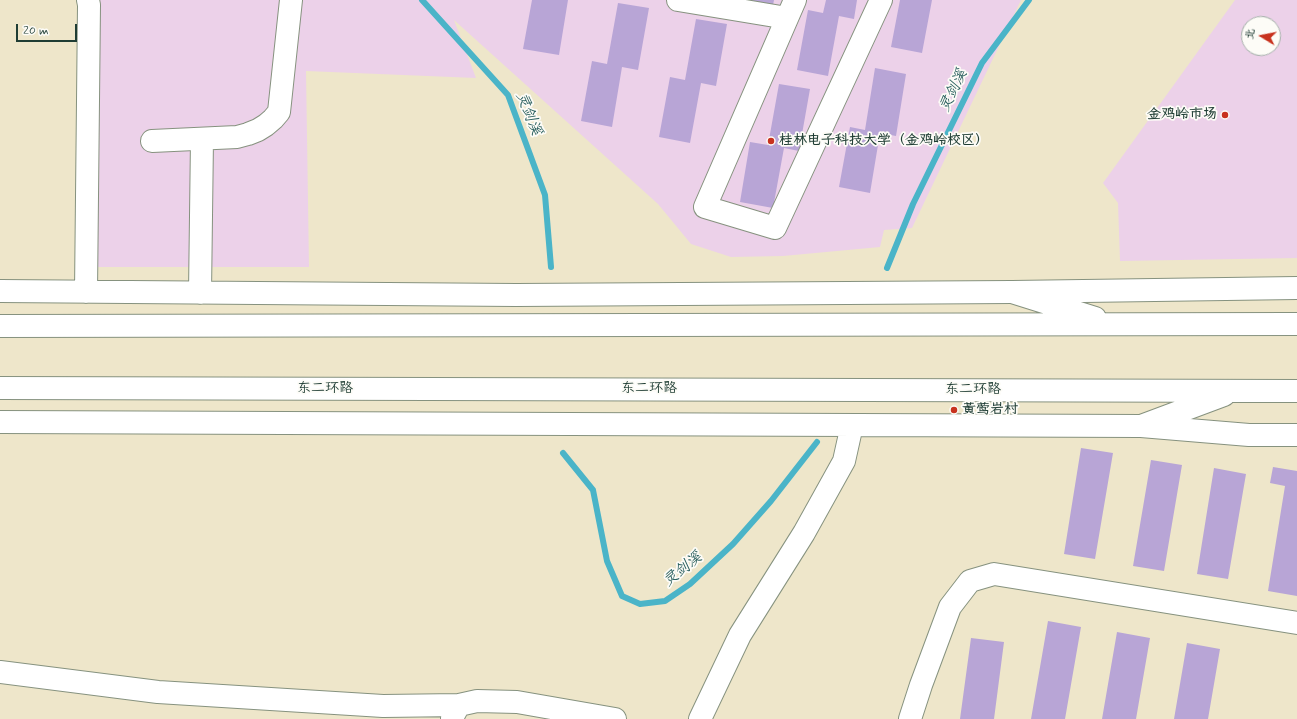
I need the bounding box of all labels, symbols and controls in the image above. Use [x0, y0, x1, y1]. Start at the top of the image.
scale bar [18, 16, 79, 42]
north arrow [1241, 16, 1281, 56]
text: 20 m [23, 23, 49, 39]
text: 北 [1242, 27, 1258, 41]
water label: 灵剑溪 [936, 67, 972, 115]
water label: 灵剑溪 [511, 90, 545, 138]
place label: 金鸡岭市场 [1147, 107, 1217, 123]
marker: 金鸡岭市场 [1220, 110, 1230, 120]
place label: 桂林电子科技大学（金鸡岭校区） [779, 133, 989, 149]
marker: 桂林电子科技大学（金鸡岭校区） [766, 136, 776, 146]
street label: 东二环路 [297, 381, 353, 397]
street label: 东二环路 [621, 381, 677, 397]
street label: 东二环路 [945, 382, 1001, 398]
place label: 黄莺岩村 [962, 402, 1018, 418]
marker: 黄莺岩村 [949, 405, 959, 415]
water label: 灵剑溪 [660, 549, 706, 591]

